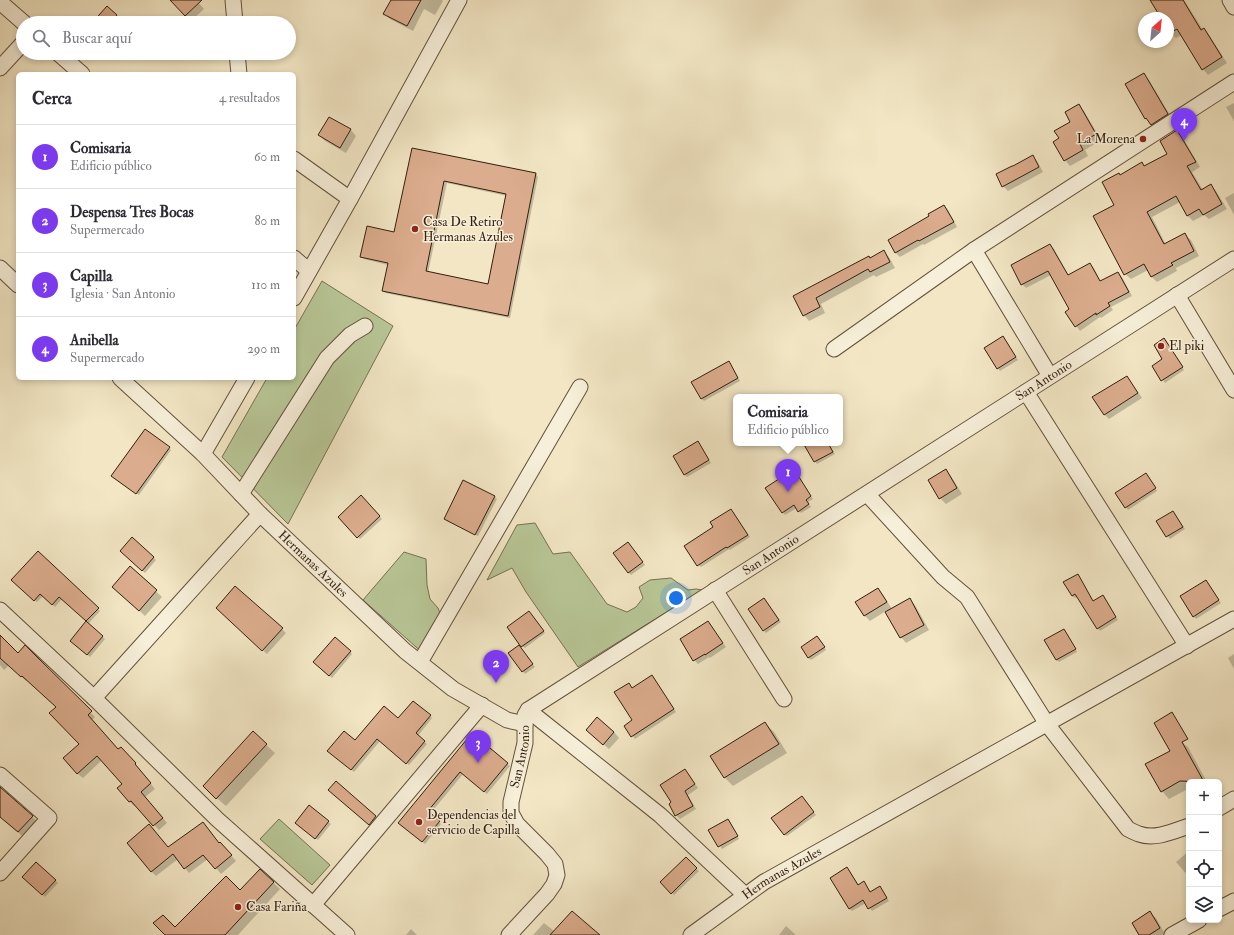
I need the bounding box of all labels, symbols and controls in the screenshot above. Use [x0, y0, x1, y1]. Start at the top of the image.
north arrow [1138, 12, 1174, 48]
search box [16, 16, 296, 60]
icon: search [30, 27, 52, 49]
text: Buscar aquí [62, 29, 131, 48]
text: Cerca [32, 88, 72, 109]
text: 4 resultados [219, 90, 280, 106]
pin: 4 [1171, 108, 1197, 141]
place label: La Morena [1077, 131, 1136, 147]
marker: La Morena [1138, 134, 1148, 144]
text: Comisaria [70, 139, 131, 158]
text: 1 [43, 149, 47, 165]
text: 60 m [254, 149, 280, 165]
text: Edificio público [70, 158, 152, 174]
text: Despensa Tres Bocas [70, 203, 194, 222]
text: 2 [42, 213, 48, 229]
text: 80 m [254, 213, 280, 229]
place label: Casa De Retiro Hermanas Azules [423, 214, 513, 245]
text: Supermercado [70, 222, 144, 238]
marker: Casa De Retiro Hermanas Azules [410, 224, 420, 234]
text: Capilla [70, 267, 112, 286]
text: 3 [43, 277, 48, 293]
text: 110 m [251, 277, 280, 293]
text: Iglesia · San Antonio [70, 286, 175, 302]
text: Anibella [70, 331, 119, 350]
place label: El piki [1169, 338, 1205, 355]
text: 4 [41, 341, 49, 357]
text: 290 m [247, 341, 280, 357]
marker: El piki [1156, 341, 1166, 351]
text: Supermercado [70, 350, 144, 366]
street label: San Antonio [1013, 357, 1075, 404]
popup [733, 394, 843, 446]
text: Comisaria [747, 403, 808, 422]
text: Edificio público [747, 422, 829, 438]
pin: 1 [775, 459, 801, 492]
street label: Hermanas Azules [275, 527, 351, 601]
street label: San Antonio [740, 531, 802, 579]
your location [666, 588, 686, 608]
pin: 2 [483, 650, 509, 683]
street label: San Antonio [507, 725, 533, 790]
pin: 3 [465, 730, 491, 763]
map controls [1186, 779, 1222, 923]
button: + [1186, 779, 1222, 815]
place label: Dependencias del servicio de Capilla [427, 807, 521, 839]
button: − [1186, 815, 1222, 851]
marker: Dependencias del servicio de Capilla [414, 817, 424, 827]
street label: Hermanas Azules [739, 843, 825, 903]
button: locate [1186, 851, 1222, 887]
button: layers [1186, 887, 1222, 923]
place label: Casa Fariña [246, 899, 307, 915]
marker: Casa Fariña [233, 902, 243, 912]

